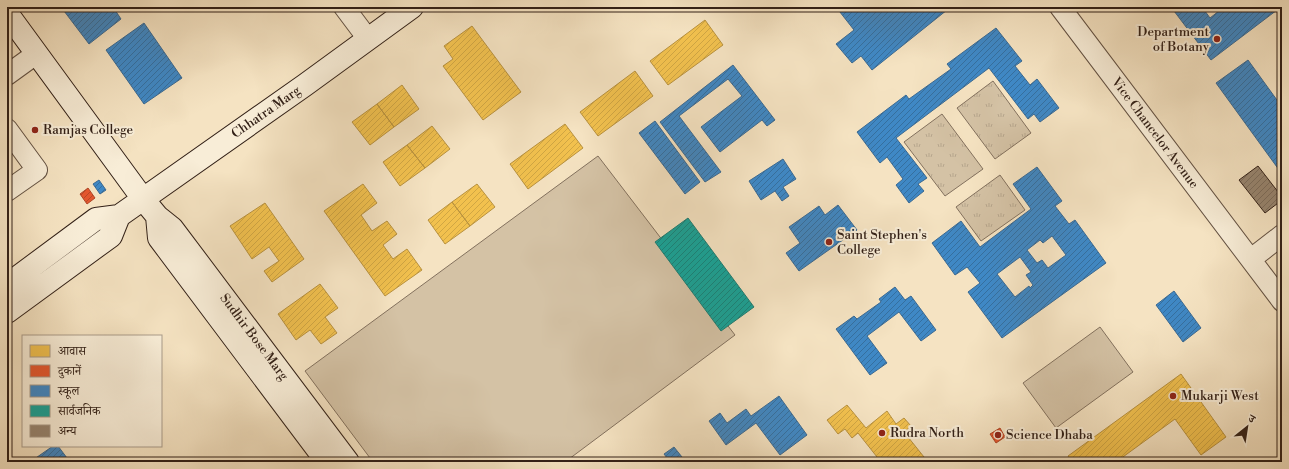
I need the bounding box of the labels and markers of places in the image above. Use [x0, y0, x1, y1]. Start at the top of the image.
place label: Department of Botany [1137, 24, 1210, 55]
marker: Department of Botany [1212, 34, 1222, 44]
place label: Ramjas College [43, 122, 134, 138]
marker: Ramjas College [30, 125, 40, 135]
place label: Saint Stephen's College [837, 227, 927, 258]
marker: Saint Stephen's College [824, 237, 834, 247]
place label: Mukarji West [1181, 388, 1259, 404]
marker: Mukarji West [1168, 391, 1178, 401]
place label: Rudra North [890, 425, 964, 441]
place label: Science Dhaba [1006, 427, 1093, 443]
marker: Rudra North [877, 428, 887, 438]
marker: Science Dhaba [993, 430, 1003, 440]

